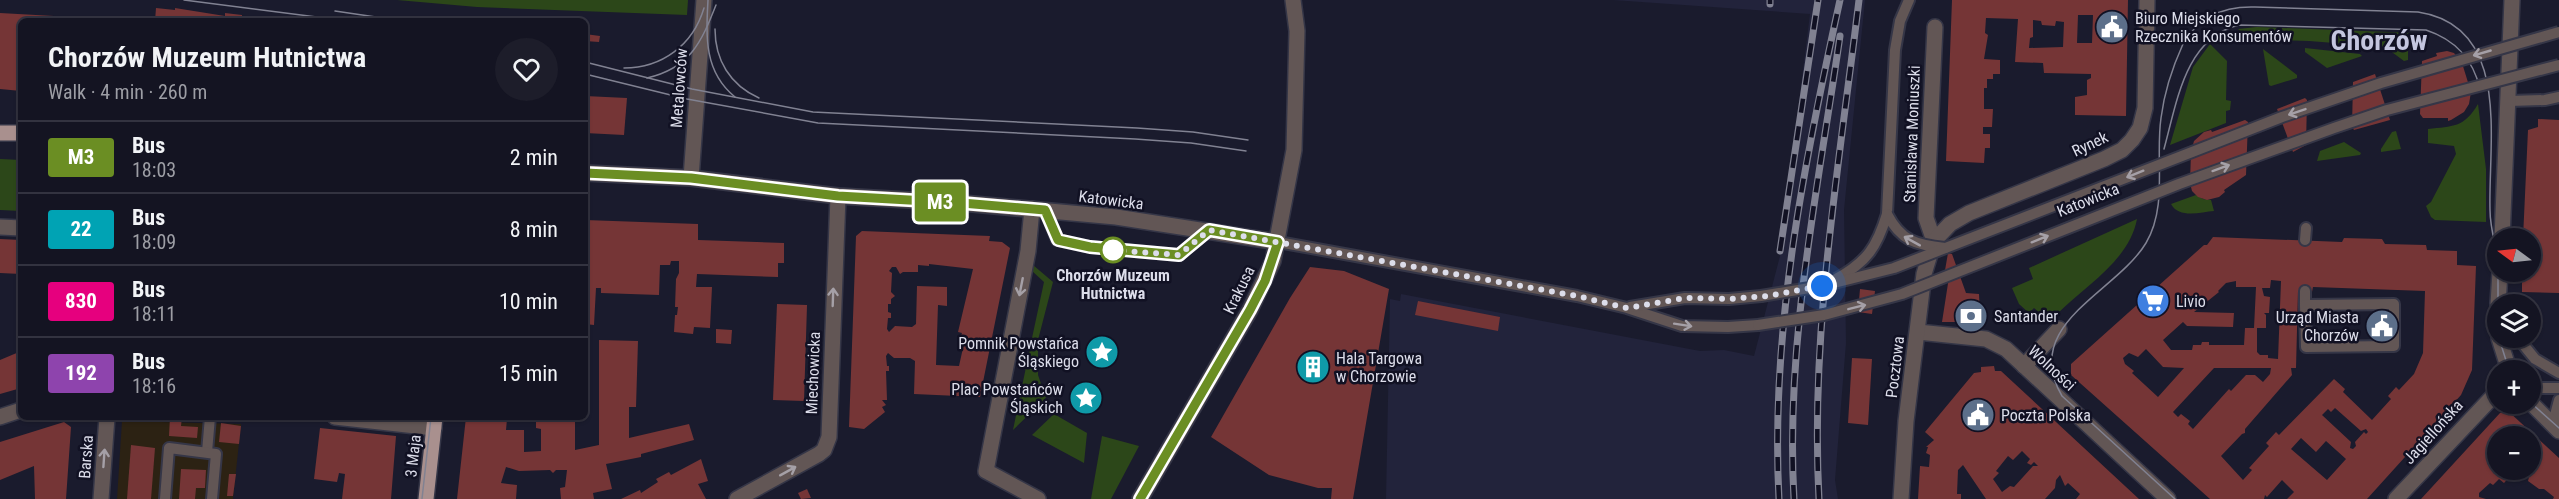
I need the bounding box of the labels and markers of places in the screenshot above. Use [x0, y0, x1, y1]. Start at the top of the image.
public building icon: Biuro Miejskiego Rzecznika Konsumentów [2094, 9, 2130, 45]
place label: Biuro Miejskiego Rzecznika Konsumentów [2135, 9, 2292, 46]
marker: Chorzów Muzeum Hutnictwa [1100, 237, 1126, 263]
place label: Chorzów Muzeum Hutnictwa [1056, 266, 1170, 303]
supermarket icon: Livio [2135, 283, 2171, 319]
place label: Livio [2176, 292, 2206, 311]
bank icon: Santander [1953, 298, 1989, 334]
place label: Santander [1994, 307, 2058, 326]
place label: Urząd Miasta Chorzów [2276, 308, 2359, 345]
public building icon: Urząd Miasta Chorzów [2364, 308, 2400, 344]
place label: Pomnik Powstańca Śląskiego [958, 334, 1079, 371]
place icon: Pomnik Powstańca Śląskiego [1084, 334, 1120, 370]
building icon: Hala Targowa w Chorzowie [1295, 349, 1331, 385]
place label: Hala Targowa w Chorzowie [1336, 349, 1422, 386]
place label: Plac Powstańców Śląskich [951, 380, 1063, 417]
place icon: Plac Powstańców Śląskich [1068, 380, 1104, 416]
public building icon: Poczta Polska [1960, 397, 1996, 433]
place label: Poczta Polska [2001, 406, 2091, 425]

